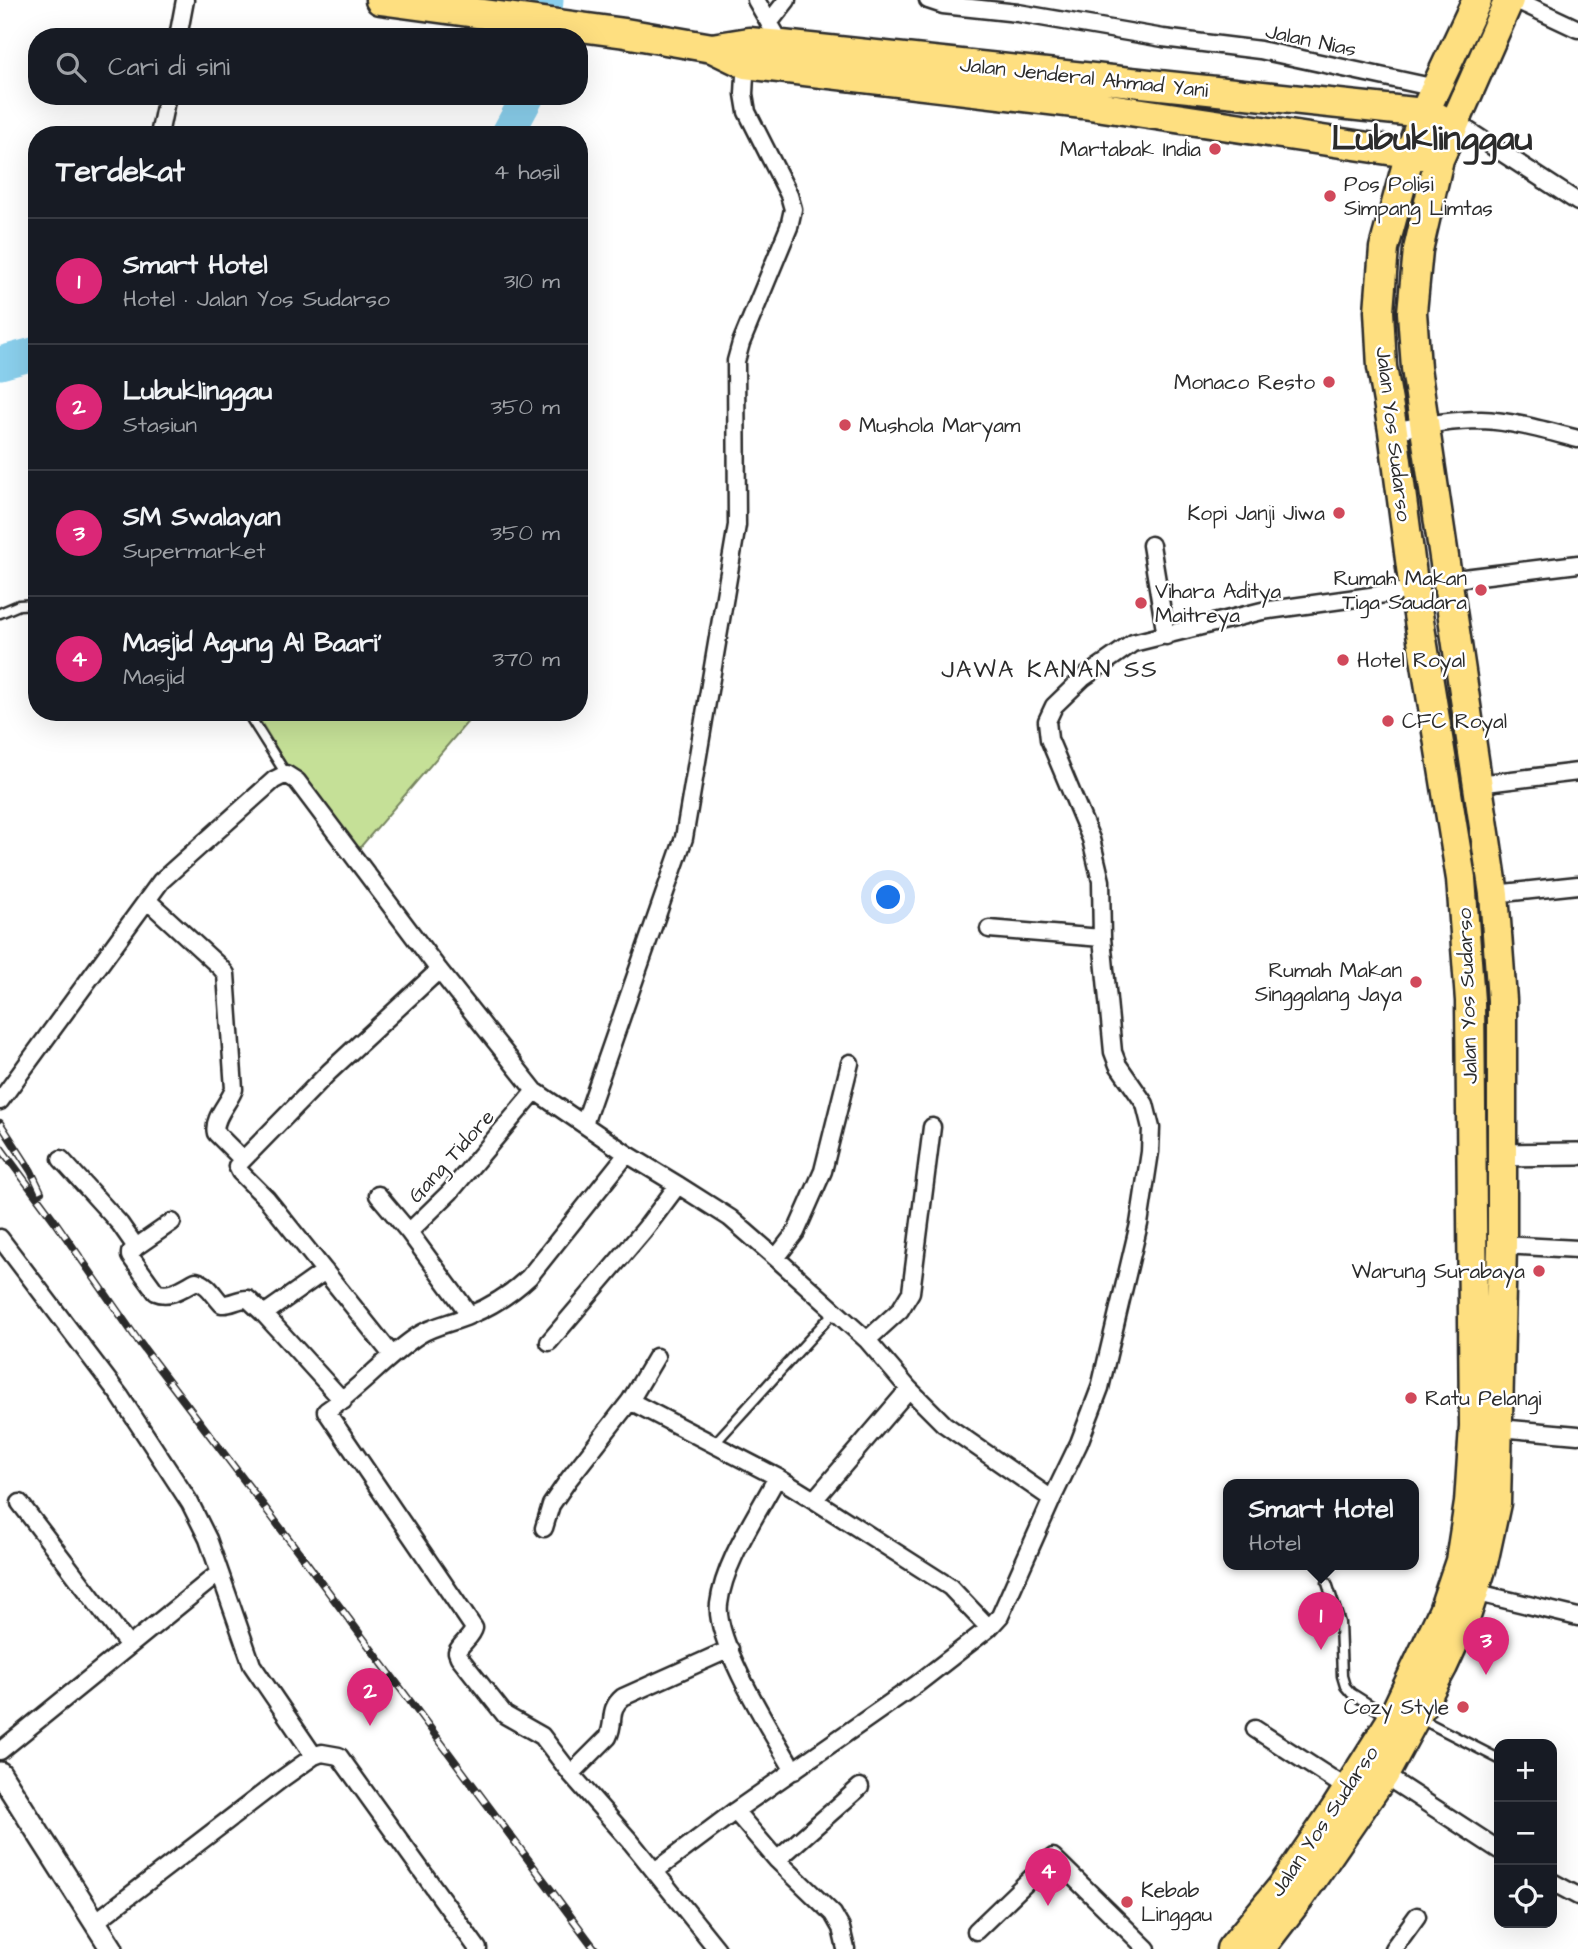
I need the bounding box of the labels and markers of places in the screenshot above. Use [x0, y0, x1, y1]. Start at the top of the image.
place label: Martabak India [1060, 135, 1201, 164]
marker: Martabak India [1207, 141, 1223, 157]
place label: Pos Polisi Simpang Limtas [1344, 170, 1493, 225]
marker: Pos Polisi Simpang Limtas [1322, 188, 1338, 204]
place label: Monaco Resto [1174, 368, 1315, 397]
marker: Monaco Resto [1321, 374, 1337, 390]
place label: Mushola Maryam [859, 411, 1021, 442]
marker: Mushola Maryam [837, 417, 853, 433]
place label: Kopi Janji Jiwa [1188, 499, 1325, 529]
marker: Kopi Janji Jiwa [1331, 505, 1347, 521]
place label: Rumah Makan Tiga Saudara [1333, 564, 1467, 619]
place label: Vihara Aditya Maitreya [1155, 577, 1282, 632]
marker: Rumah Makan Tiga Saudara [1473, 582, 1489, 598]
marker: Vihara Aditya Maitreya [1133, 595, 1149, 611]
place label: Hotel Royal [1357, 646, 1465, 677]
marker: Hotel Royal [1335, 652, 1351, 668]
place label: CFC Royal [1402, 707, 1507, 738]
marker: CFC Royal [1380, 713, 1396, 729]
place label: Rumah Makan Singgalang Jaya [1255, 956, 1402, 1011]
marker: Rumah Makan Singgalang Jaya [1408, 974, 1424, 990]
place label: Warung Surabaya [1351, 1257, 1525, 1288]
marker: Warung Surabaya [1531, 1263, 1547, 1279]
place label: Ratu Pelangi [1425, 1384, 1541, 1415]
marker: Ratu Pelangi [1403, 1390, 1419, 1406]
pin: 1 [1298, 1592, 1344, 1650]
pin: 3 [1463, 1617, 1509, 1675]
pin: 2 [347, 1668, 393, 1726]
place label: Cozy Style [1344, 1693, 1449, 1724]
marker: Cozy Style [1455, 1699, 1471, 1715]
pin: 4 [1025, 1848, 1071, 1906]
place label: Kebab Linggau [1141, 1876, 1213, 1931]
marker: Kebab Linggau [1119, 1894, 1135, 1910]

